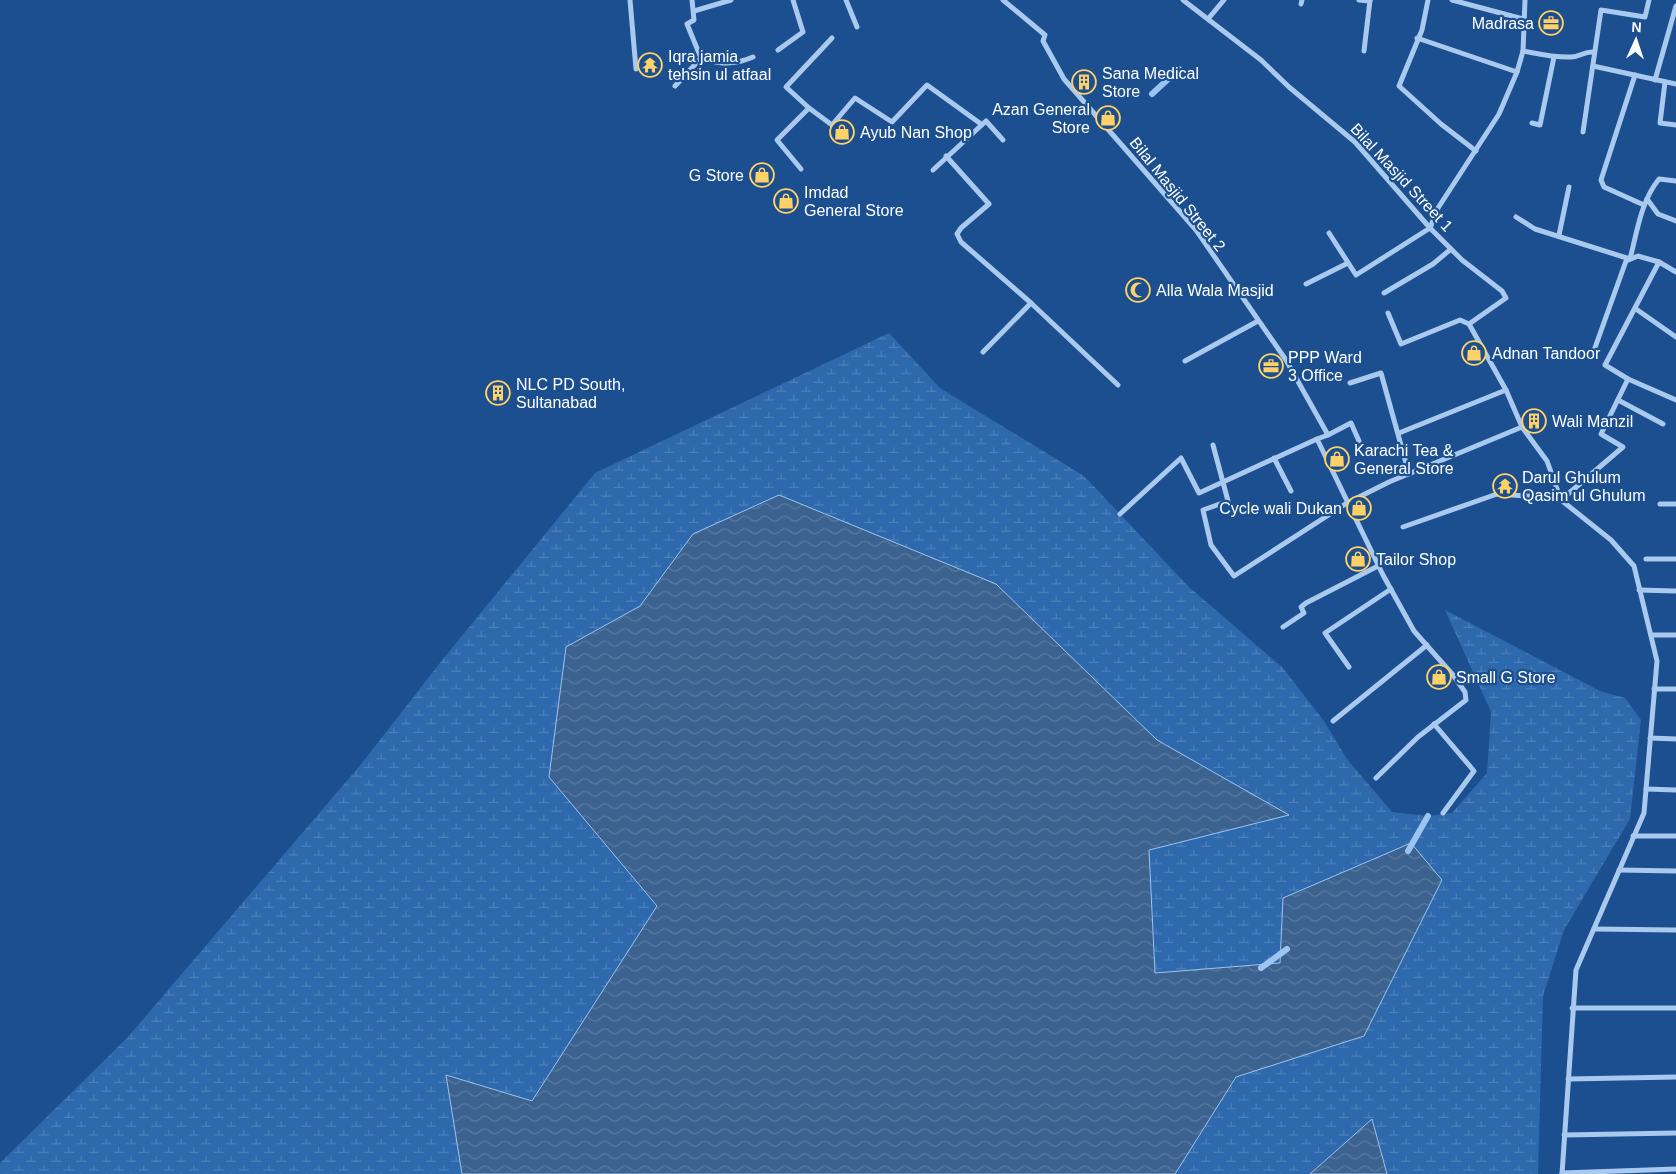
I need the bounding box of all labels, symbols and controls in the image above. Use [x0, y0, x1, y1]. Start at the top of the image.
office icon: Madrasa [1538, 10, 1564, 36]
place label: Madrasa [1472, 15, 1534, 32]
north arrow [1611, 15, 1661, 65]
text: N [1631, 19, 1642, 35]
place label: Iqra jamia tehsin ul atfaal [668, 48, 771, 83]
temple icon: Iqra jamia tehsin ul atfaal [637, 52, 663, 78]
place label: Sana Medical Store [1102, 65, 1199, 100]
building icon: Sana Medical Store [1071, 69, 1097, 95]
place label: Azan General Store [992, 101, 1090, 136]
shop icon: Azan General Store [1095, 105, 1121, 131]
shop icon: Ayub Nan Shop [829, 119, 855, 145]
street label: Bilal Masjid Street 1 [1347, 120, 1456, 235]
place label: Ayub Nan Shop [860, 124, 972, 141]
street label: Bilal Masjid Street 2 [1127, 134, 1229, 255]
shop icon: G Store [749, 162, 775, 188]
place label: G Store [689, 167, 744, 184]
place label: Imdad General Store [804, 184, 904, 219]
shop icon: Imdad General Store [773, 188, 799, 214]
mosque icon: Alla Wala Masjid [1125, 277, 1151, 303]
place label: Alla Wala Masjid [1156, 282, 1274, 299]
shop icon: Adnan Tandoor [1461, 340, 1487, 366]
place label: Adnan Tandoor [1492, 345, 1601, 362]
place label: PPP Ward 3 Office [1288, 349, 1362, 384]
office icon: PPP Ward 3 Office [1258, 353, 1284, 379]
place label: NLC PD South, Sultanabad [516, 376, 625, 411]
building icon: NLC PD South, Sultanabad [485, 380, 511, 406]
building icon: Wali Manzil [1521, 408, 1547, 434]
place label: Wali Manzil [1552, 413, 1633, 430]
place label: Karachi Tea & General Store [1354, 442, 1454, 477]
shop icon: Karachi Tea & General Store [1324, 446, 1350, 472]
place label: Darul Ghulum Qasim ul Ghulum [1522, 469, 1646, 504]
temple icon: Darul Ghulum Qasim ul Ghulum [1492, 473, 1518, 499]
shop icon: Cycle wali Dukan [1346, 495, 1372, 521]
place label: Cycle wali Dukan [1219, 500, 1342, 517]
shop icon: Tailor Shop [1345, 546, 1371, 572]
place label: Tailor Shop [1376, 551, 1456, 568]
shop icon: Small G Store [1426, 664, 1452, 690]
place label: Small G Store [1456, 669, 1556, 686]

